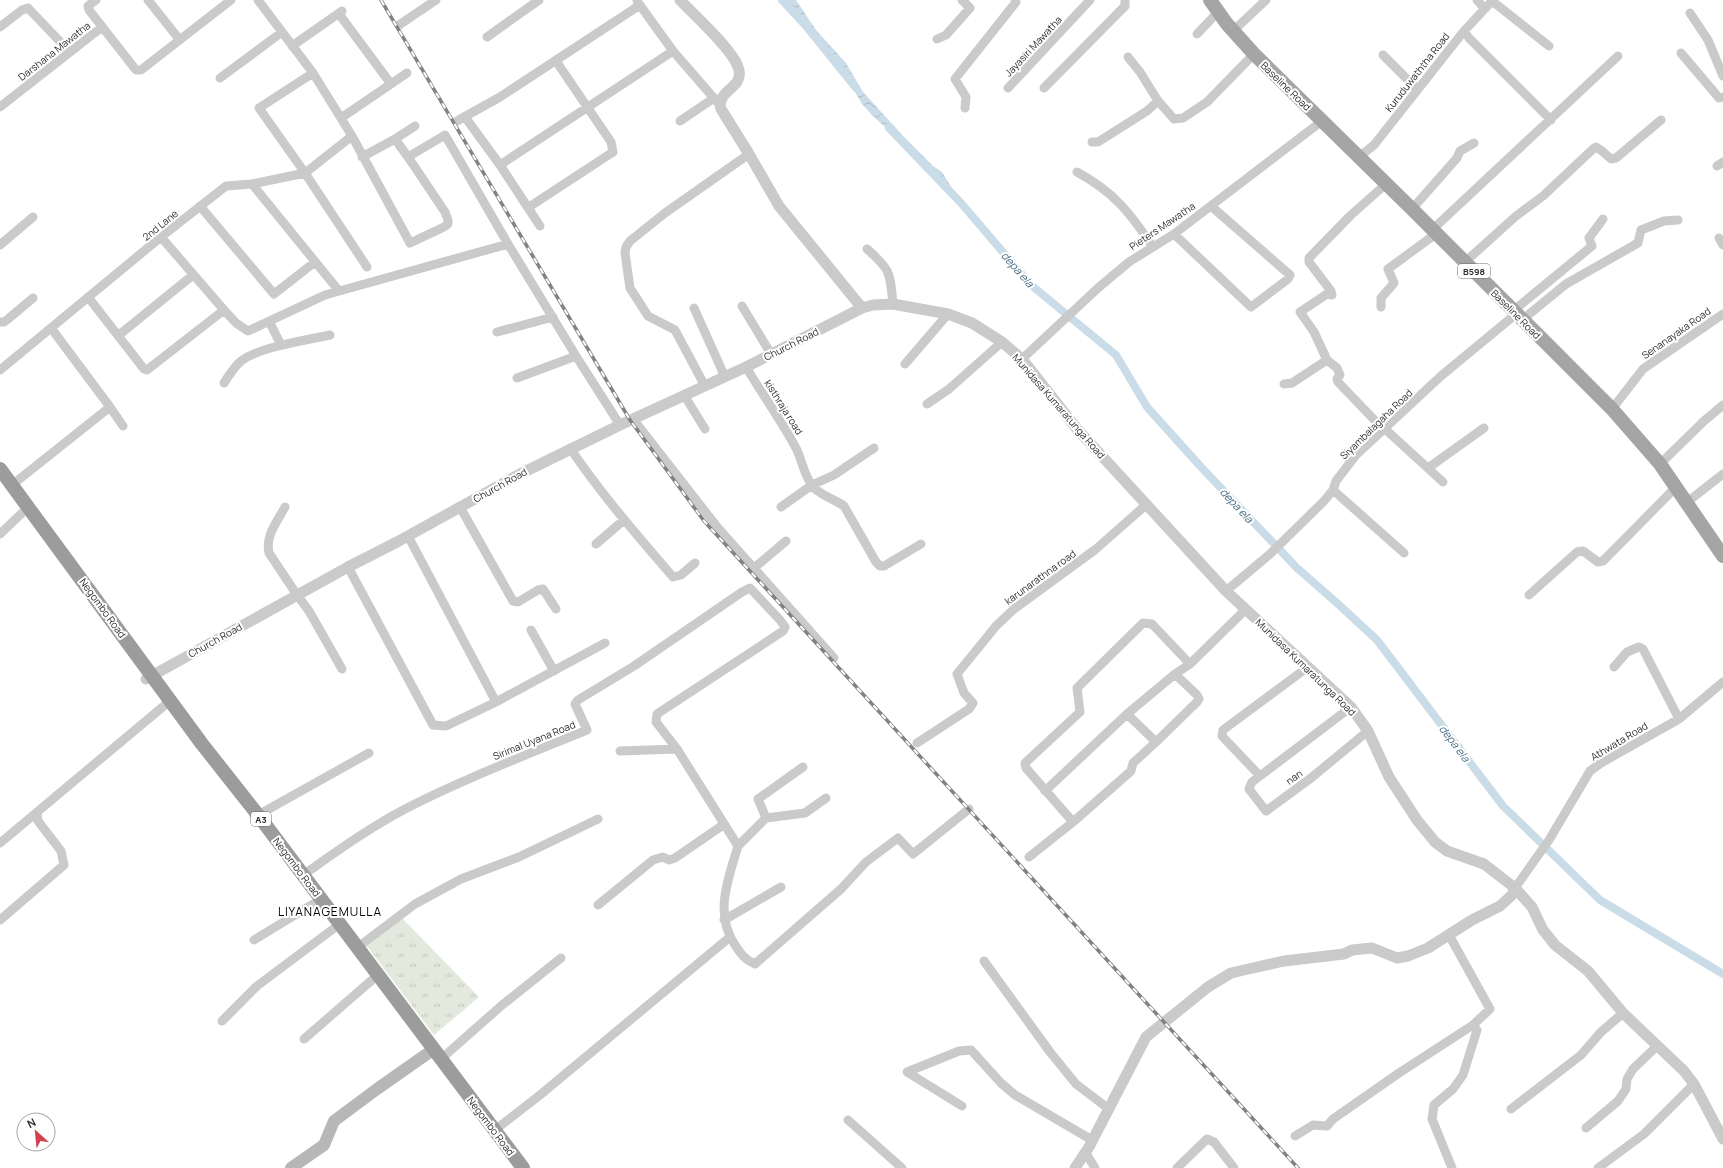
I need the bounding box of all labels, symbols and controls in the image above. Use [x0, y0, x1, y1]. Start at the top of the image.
street label: Jayasiri Mawatha [1001, 13, 1065, 79]
street label: Darshana Mawatha [15, 18, 93, 84]
street label: Kuruduwaththa Road [1382, 29, 1452, 115]
street label: Baseline Road [1258, 58, 1314, 114]
street label: Pieters Mawatha [1126, 199, 1198, 253]
street label: 2nd Lane [139, 206, 181, 244]
water label: depa ela [998, 248, 1038, 291]
road number: B598 [1458, 264, 1490, 278]
street label: Baseline Road [1488, 286, 1544, 342]
street label: Senanayaka Road [1639, 304, 1713, 362]
street label: Church Road [761, 324, 821, 364]
street label: Munidasa Kumaratunga Road [1010, 351, 1108, 461]
street label: kisthraja road [762, 377, 807, 437]
street label: Siyambalagaha Road [1337, 386, 1415, 462]
street label: Church Road [470, 464, 530, 506]
water label: depa ela [1217, 484, 1258, 526]
street label: karunarathna road [1002, 546, 1078, 608]
street label: Negombo Road [77, 575, 129, 641]
street label: Munidasa Kumaratunga Road [1253, 615, 1359, 719]
street label: Church Road [185, 619, 245, 661]
street label: Sirimal Uyana Road [491, 717, 577, 763]
street label: Athwata Road [1588, 718, 1650, 764]
water label: depa ela [1436, 721, 1474, 765]
street label: nan [1283, 766, 1305, 788]
road number: A3 [251, 812, 271, 826]
street label: Negombo Road [270, 835, 324, 899]
district label: LIYANAGEMULLA [278, 903, 382, 920]
street label: Negombo Road [464, 1094, 518, 1158]
north arrow [16, 1112, 56, 1152]
text: N [24, 1114, 38, 1131]

